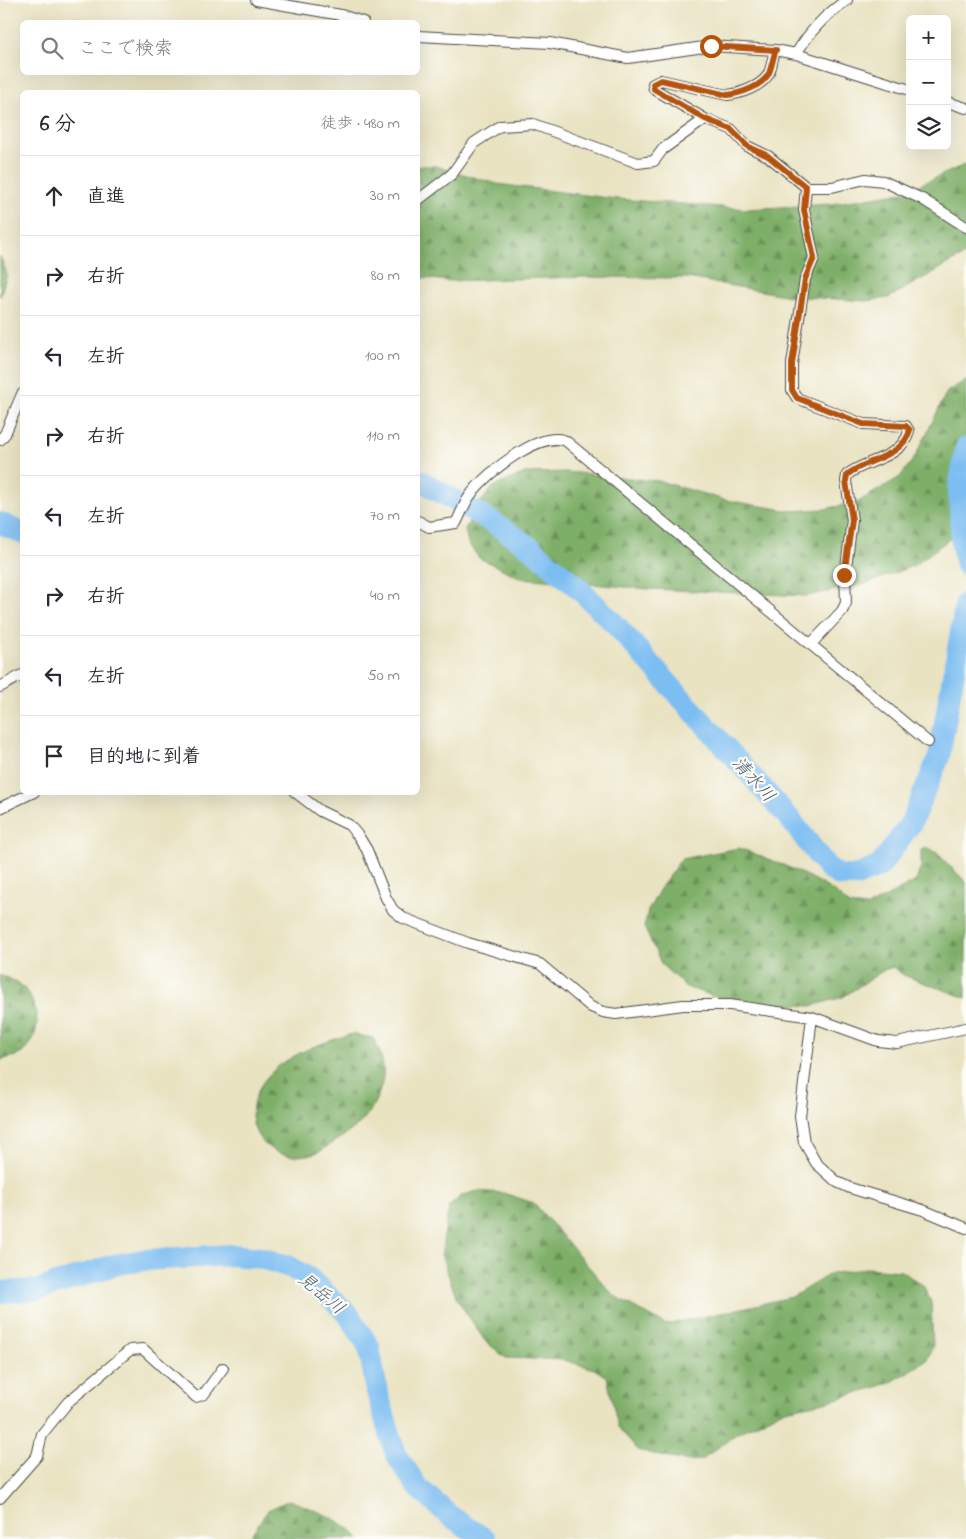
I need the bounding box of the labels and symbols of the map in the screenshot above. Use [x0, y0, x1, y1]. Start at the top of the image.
route start [700, 35, 723, 58]
route end [833, 564, 856, 587]
water label: 清水川 [725, 752, 780, 809]
water label: 見岳川 [292, 1267, 350, 1322]

